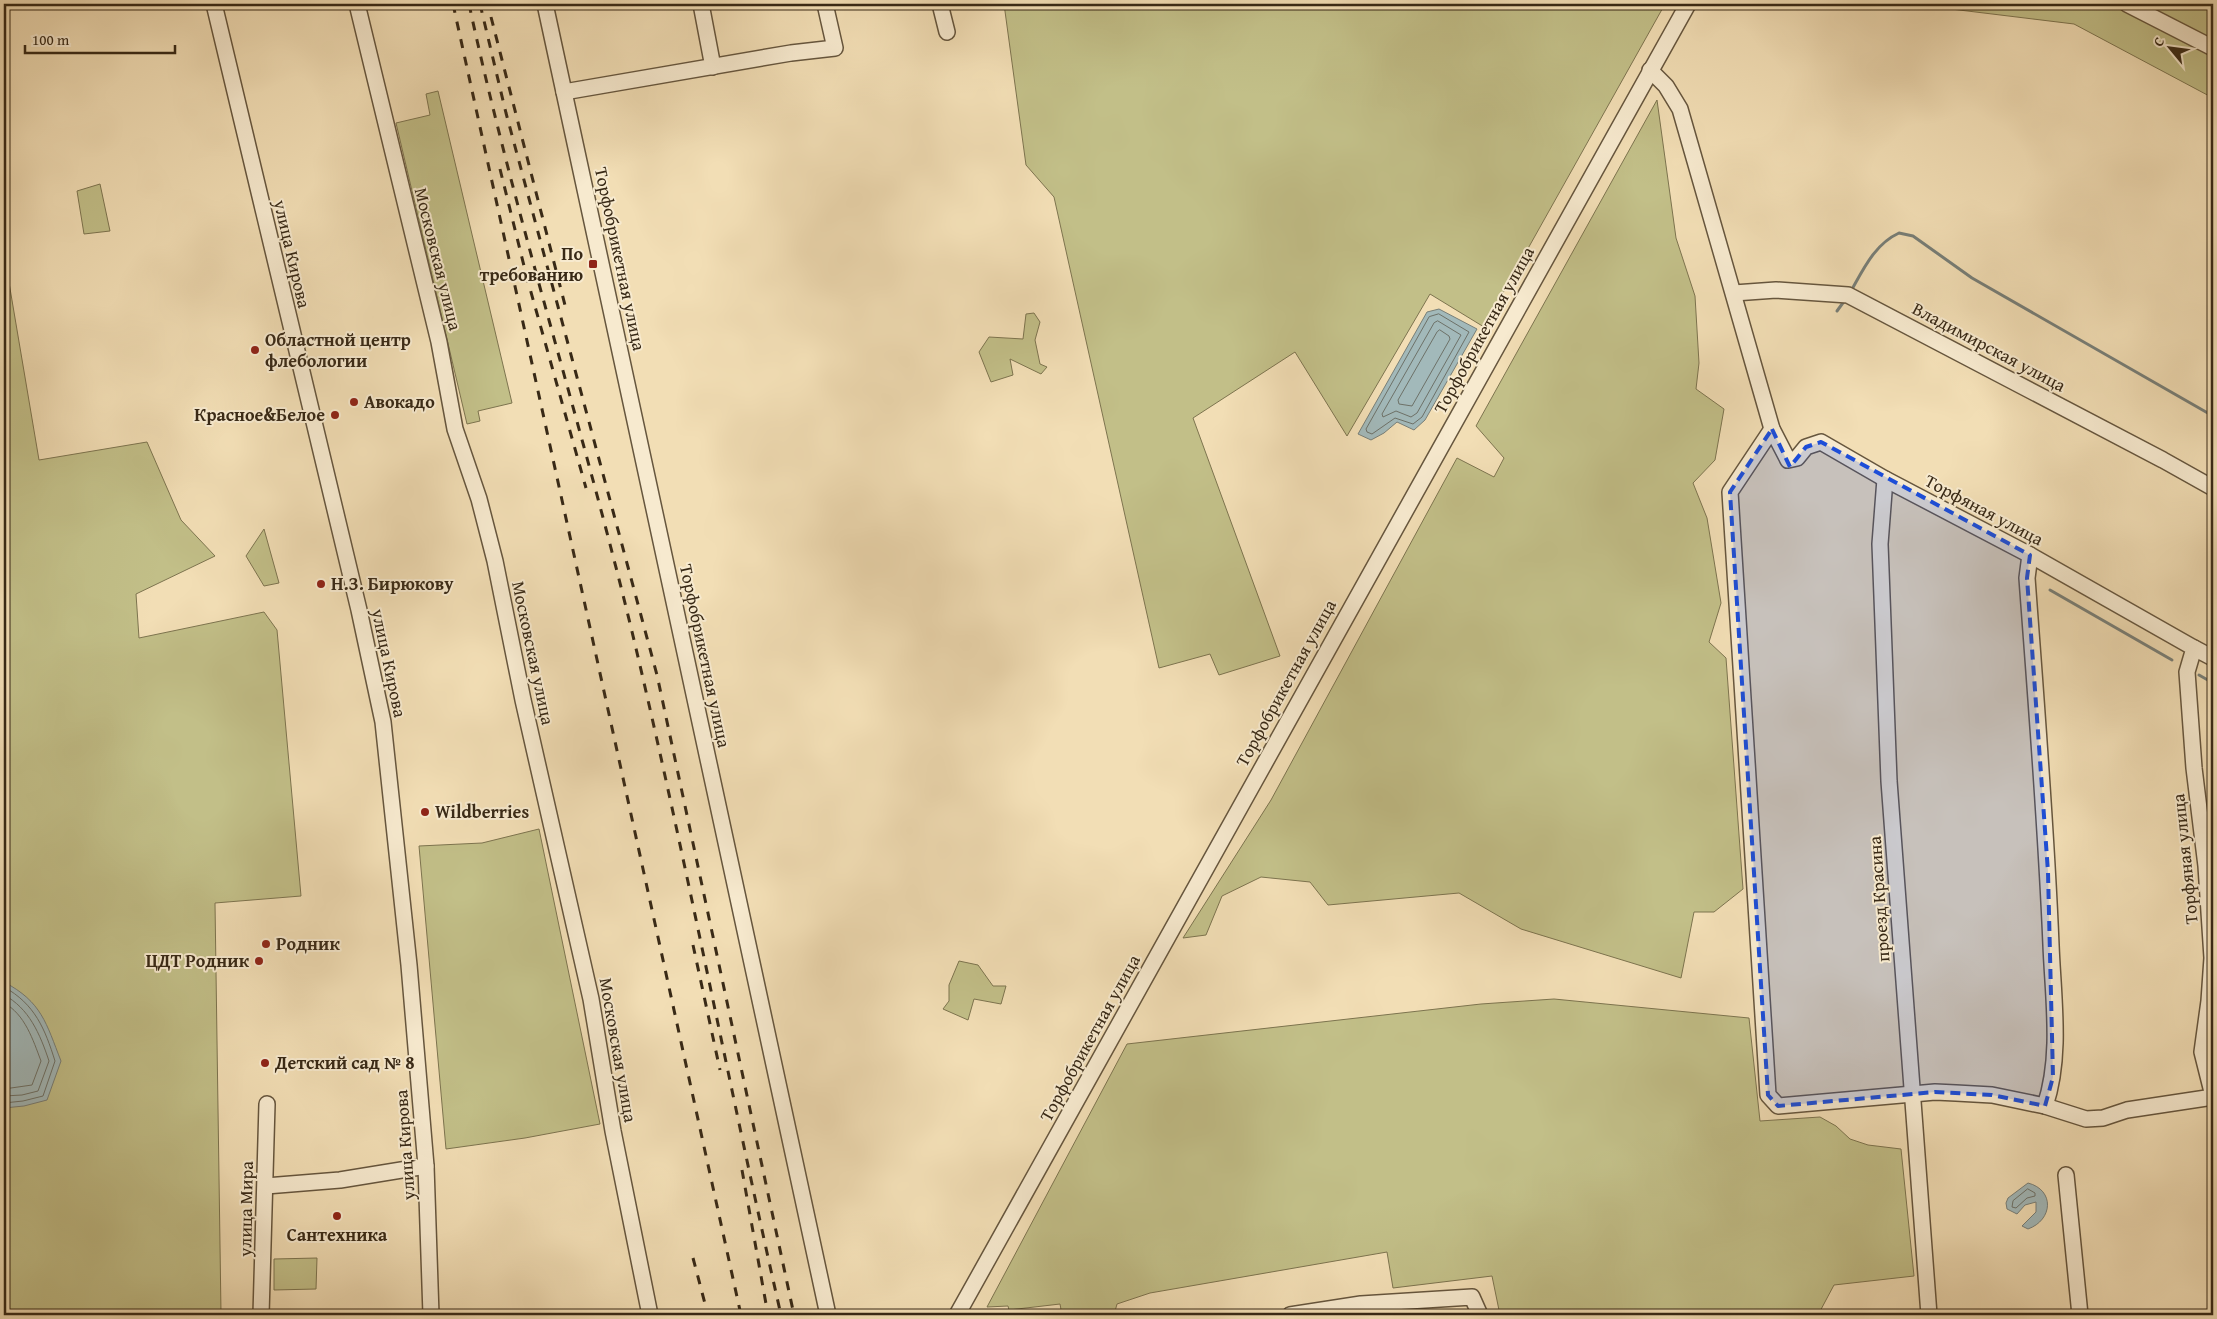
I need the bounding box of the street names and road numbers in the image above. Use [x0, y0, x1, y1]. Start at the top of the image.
street label: Торфобрикетная улица [588, 165, 653, 354]
street label: Московская улица [408, 185, 469, 334]
street label: улица Кирова [267, 196, 318, 311]
street label: Торфобрикетная улица [1426, 241, 1541, 418]
street label: Владимирская улица [1908, 295, 2071, 399]
street label: Торфяная улица [1920, 467, 2049, 552]
street label: Торфобрикетная улица [673, 562, 738, 751]
street label: Московская улица [505, 579, 562, 728]
street label: Торфобрикетная улица [1228, 594, 1343, 771]
street label: улица Кирова [365, 605, 414, 720]
street label: Торфяная улица [2164, 792, 2205, 926]
street label: проезд Красина [1861, 835, 1896, 963]
street label: Торфобрикетная улица [1032, 949, 1147, 1126]
street label: Московская улица [592, 976, 645, 1125]
street label: улица Кирова [387, 1089, 422, 1202]
street label: улица Мира [231, 1160, 260, 1258]

